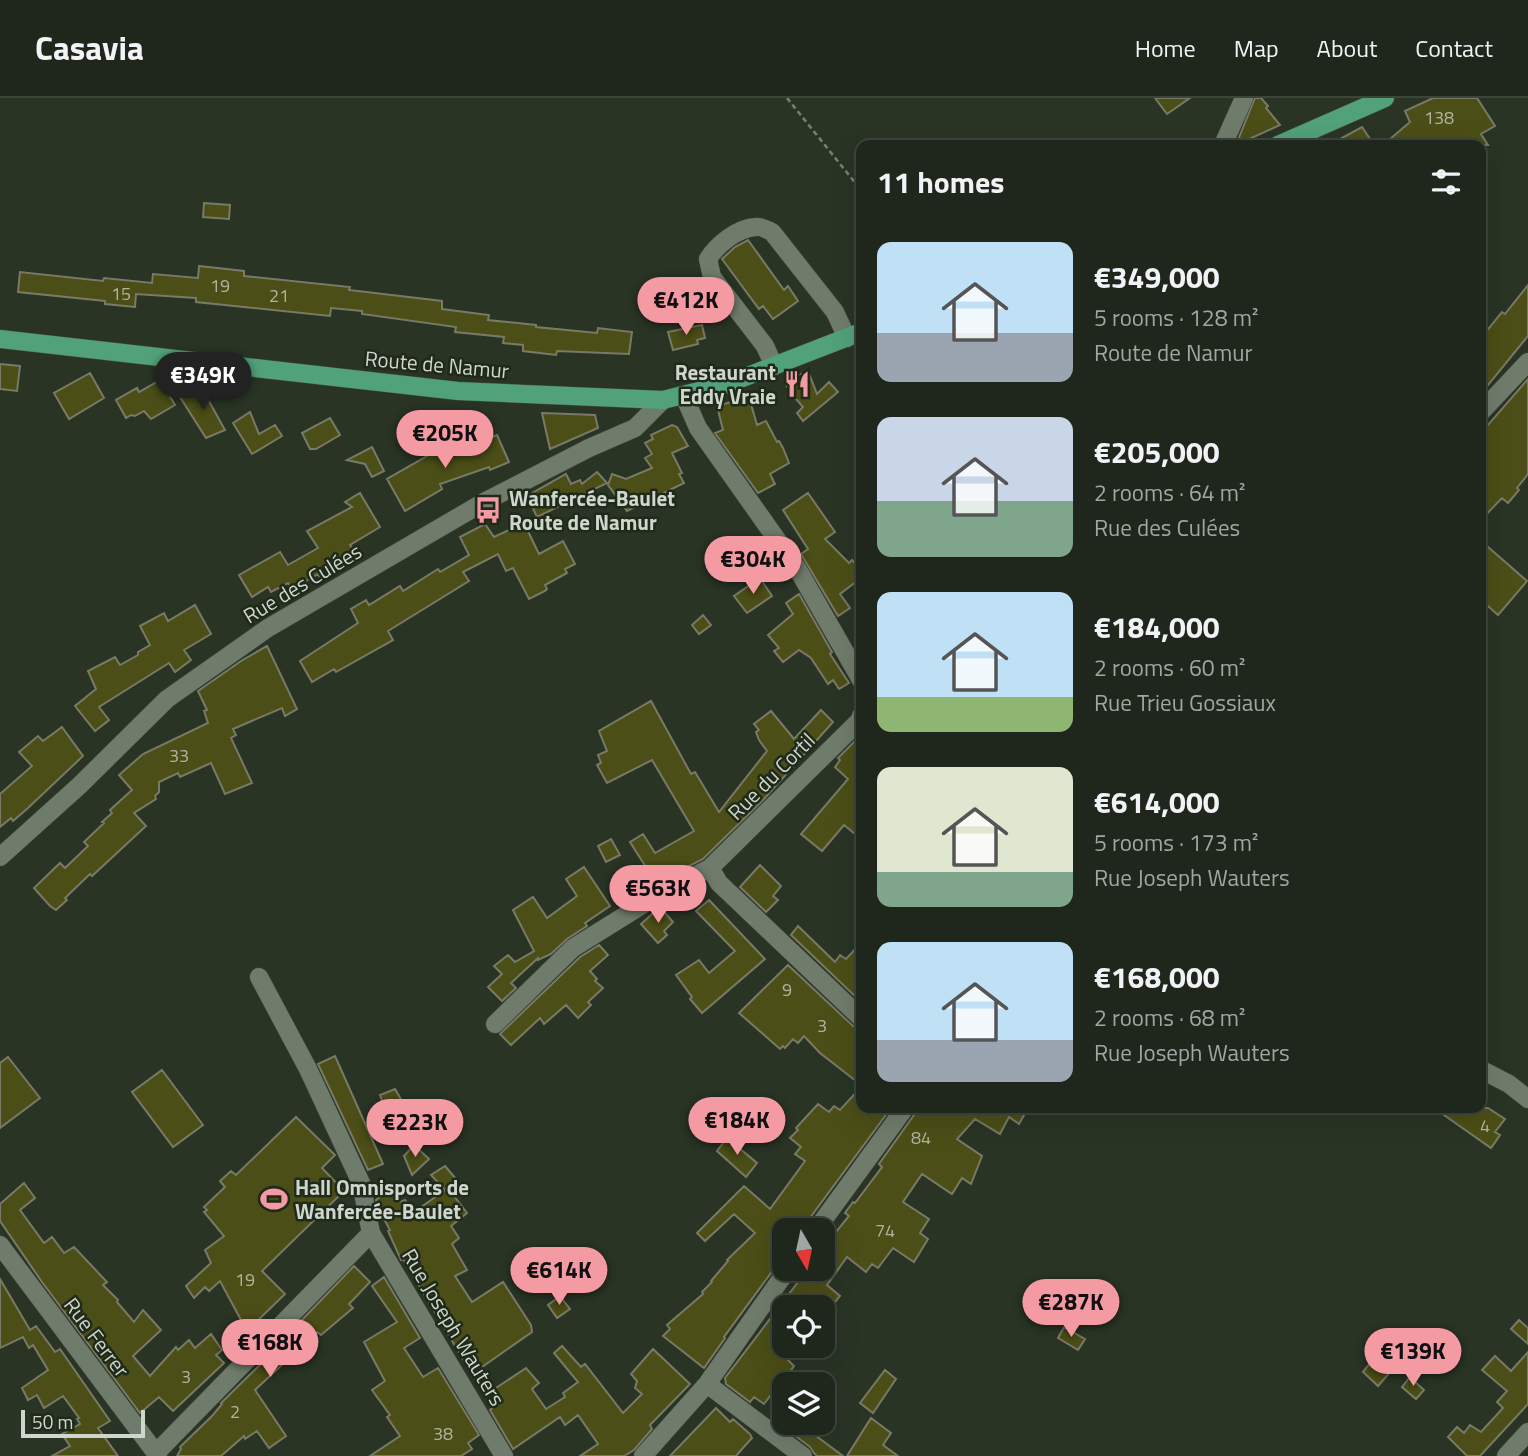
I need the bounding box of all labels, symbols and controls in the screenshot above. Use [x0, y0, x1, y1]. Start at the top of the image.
text: Casavia [35, 23, 144, 73]
text: Home [1135, 30, 1196, 66]
text: Map [1234, 30, 1279, 66]
text: About [1317, 30, 1377, 66]
text: Contact [1415, 30, 1493, 66]
house number: 138 [1424, 104, 1454, 131]
text: 11 homes [877, 159, 1004, 205]
icon: filters [1427, 163, 1465, 201]
text: €349,000 [1094, 254, 1220, 300]
icon: home [933, 270, 1017, 354]
house number: 19 [210, 272, 230, 299]
pin: €412K [637, 278, 735, 337]
house number: 15 [111, 280, 131, 307]
house number: 21 [269, 282, 289, 309]
text: €412K [653, 282, 719, 317]
text: 5 rooms · 128 m² [1094, 300, 1258, 335]
text: Route de Namur [1094, 335, 1252, 370]
street label: Route de Namur [364, 342, 510, 386]
pin: €349K [154, 352, 252, 412]
place label: Restaurant Eddy Vraie [675, 356, 776, 412]
text: €349K [170, 357, 236, 392]
restaurant icon: Restaurant Eddy Vraie [782, 369, 812, 399]
pin: €205K [396, 410, 494, 470]
text: €205K [412, 415, 478, 450]
text: €205,000 [1094, 429, 1220, 475]
icon: home [933, 445, 1017, 529]
text: 2 rooms · 64 m² [1094, 475, 1245, 510]
place label: Wanfercée-Baulet Route de Namur [509, 482, 675, 538]
bus stop icon: Wanfercée-Baulet Route de Namur [473, 495, 503, 525]
text: Rue des Culées [1094, 510, 1240, 545]
street label: Rue des Culées [237, 535, 367, 631]
pin: €304K [704, 536, 802, 596]
text: €304K [720, 541, 786, 576]
text: €184,000 [1094, 604, 1220, 650]
icon: home [933, 620, 1017, 704]
text: 2 rooms · 60 m² [1094, 650, 1245, 685]
text: Rue Trieu Gossiaux [1094, 685, 1276, 720]
street label: Rue du Cortil [720, 725, 822, 827]
house number: 33 [169, 742, 189, 769]
text: €614,000 [1094, 779, 1220, 825]
icon: home [933, 795, 1017, 879]
text: 5 rooms · 173 m² [1094, 825, 1258, 860]
text: Rue Joseph Wauters [1094, 860, 1290, 895]
pin: €563K [609, 866, 707, 925]
text: €563K [625, 870, 691, 905]
text: €168,000 [1094, 954, 1220, 1000]
icon: home [933, 970, 1017, 1054]
house number: 9 [782, 976, 792, 1003]
text: 2 rooms · 68 m² [1094, 1000, 1245, 1035]
house number: 3 [817, 1012, 827, 1039]
text: Rue Joseph Wauters [1094, 1035, 1290, 1070]
pin: €184K [688, 1098, 786, 1157]
pin: €223K [366, 1100, 464, 1159]
text: €184K [704, 1102, 770, 1137]
text: €223K [382, 1104, 448, 1139]
house number: 4 [1480, 1112, 1490, 1139]
house number: 84 [911, 1124, 931, 1151]
place label: Hall Omnisports de Wanfercée-Baulet [295, 1171, 469, 1227]
sports icon: Hall Omnisports de Wanfercée-Baulet [259, 1184, 289, 1214]
house number: 74 [875, 1217, 895, 1244]
north arrow [772, 1218, 835, 1281]
map controls [772, 1218, 835, 1435]
street label: Rue Joseph Wauters [394, 1242, 514, 1412]
pin: €614K [510, 1248, 608, 1307]
text: €614K [526, 1252, 592, 1287]
house number: 19 [235, 1266, 255, 1293]
pin: €287K [1022, 1280, 1120, 1339]
text: €287K [1038, 1284, 1104, 1319]
street label: Rue Ferrer [56, 1290, 138, 1384]
button: locate [772, 1295, 835, 1358]
pin: €168K [221, 1320, 319, 1379]
text: €168K [237, 1324, 303, 1359]
pin: €139K [1364, 1328, 1462, 1388]
text: €139K [1380, 1333, 1446, 1368]
house number: 3 [181, 1363, 191, 1390]
button: layers [772, 1372, 835, 1435]
house number: 2 [230, 1398, 240, 1425]
scale bar [21, 1407, 145, 1439]
text: 50 m [32, 1407, 73, 1436]
house number: 38 [433, 1420, 453, 1447]

